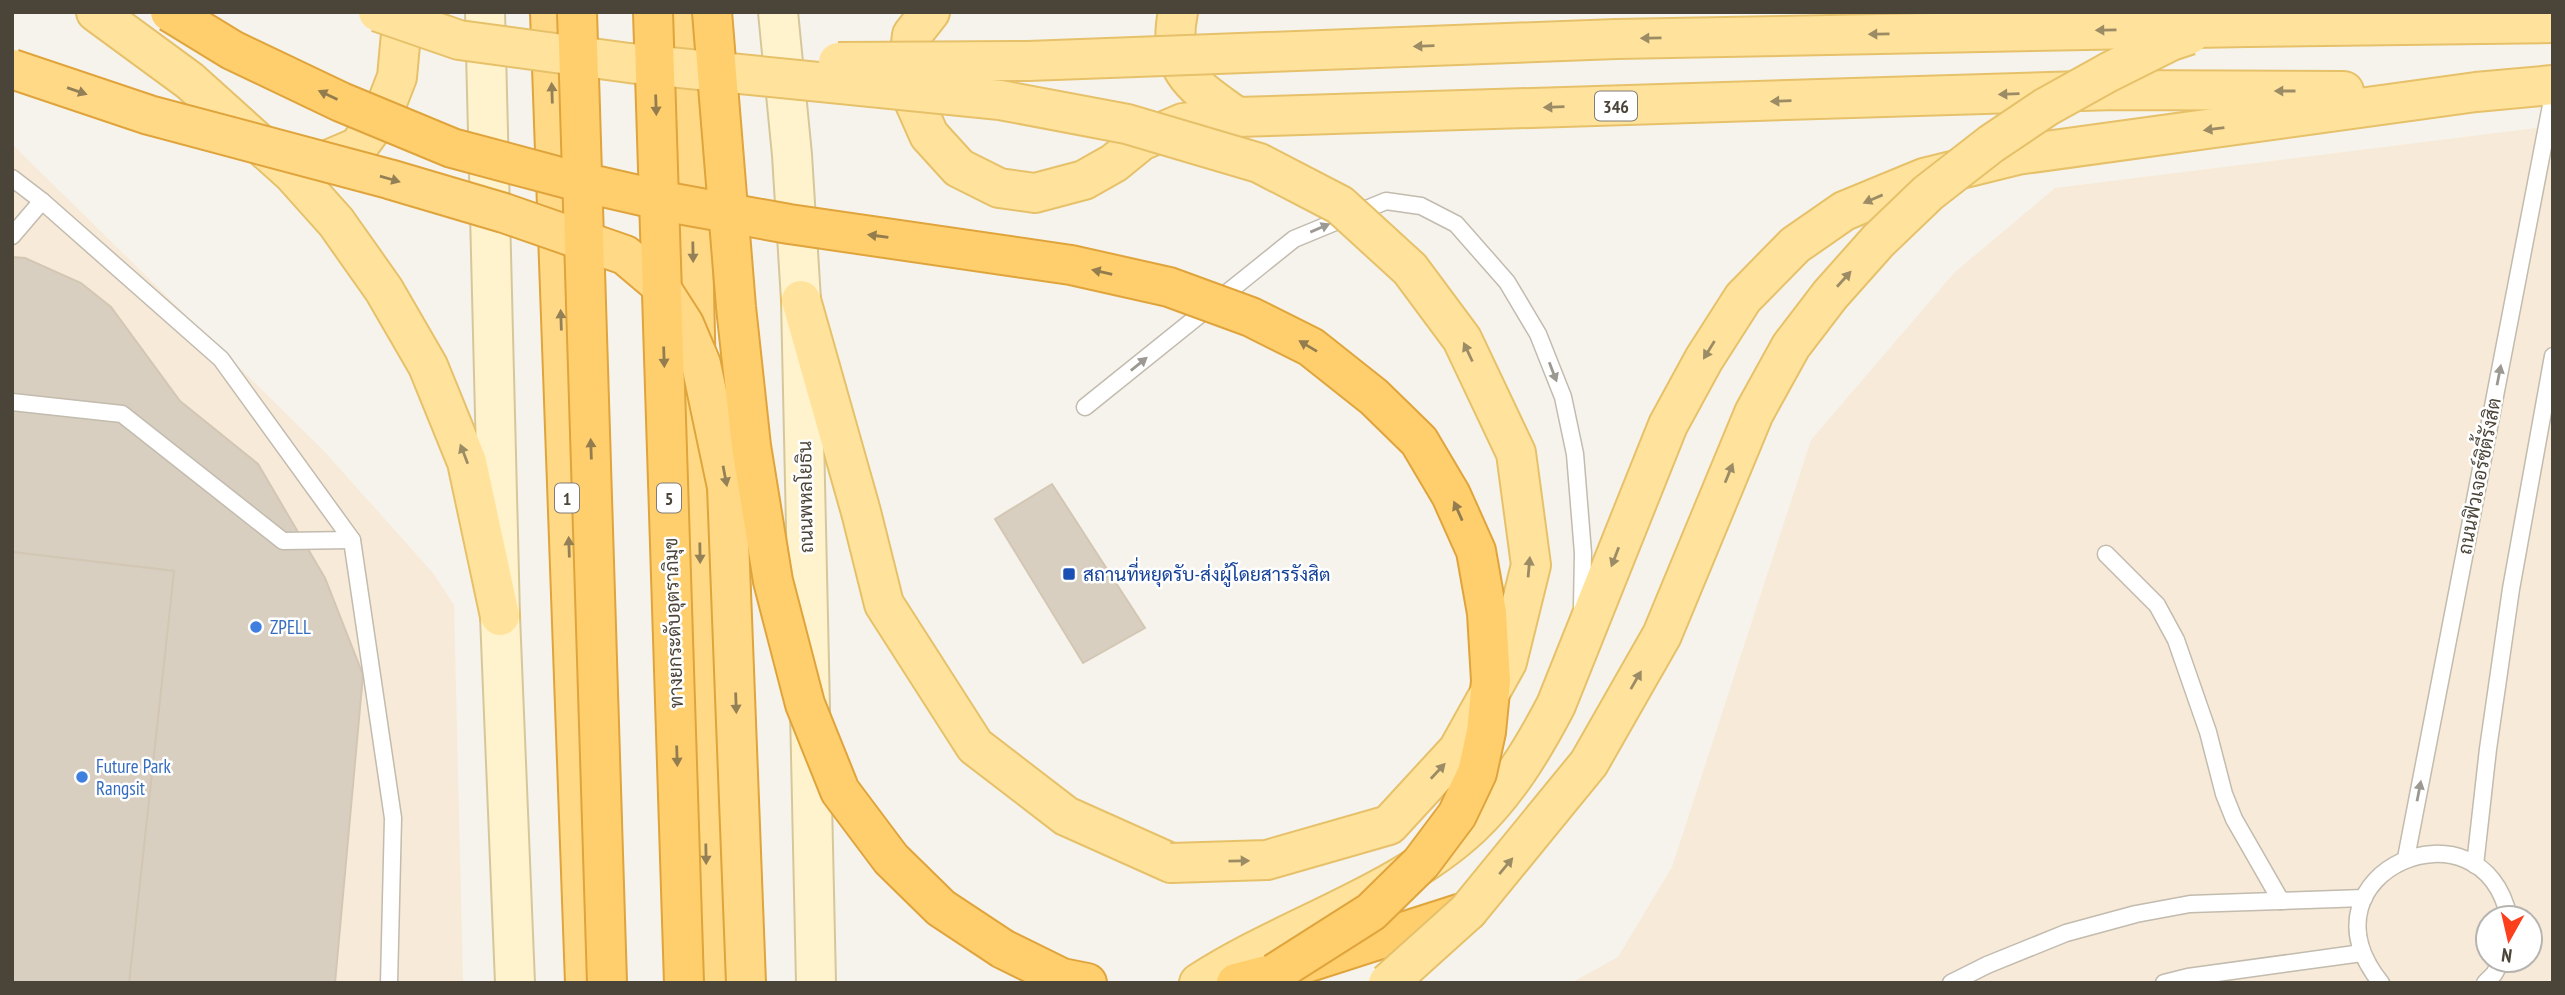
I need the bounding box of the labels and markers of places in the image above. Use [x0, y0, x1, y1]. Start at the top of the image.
place label: สถานที่หยุดรับ-ส่งผู้โดยสารรังสิต [1083, 557, 1331, 588]
marker: สถานที่หยุดรับ-ส่งผู้โดยสารรังสิต [1061, 566, 1077, 582]
place label: ZPELL [270, 615, 311, 639]
marker: ZPELL [248, 619, 264, 635]
place label: Future Park Rangsit [96, 754, 172, 800]
marker: Future Park Rangsit [74, 769, 90, 785]

